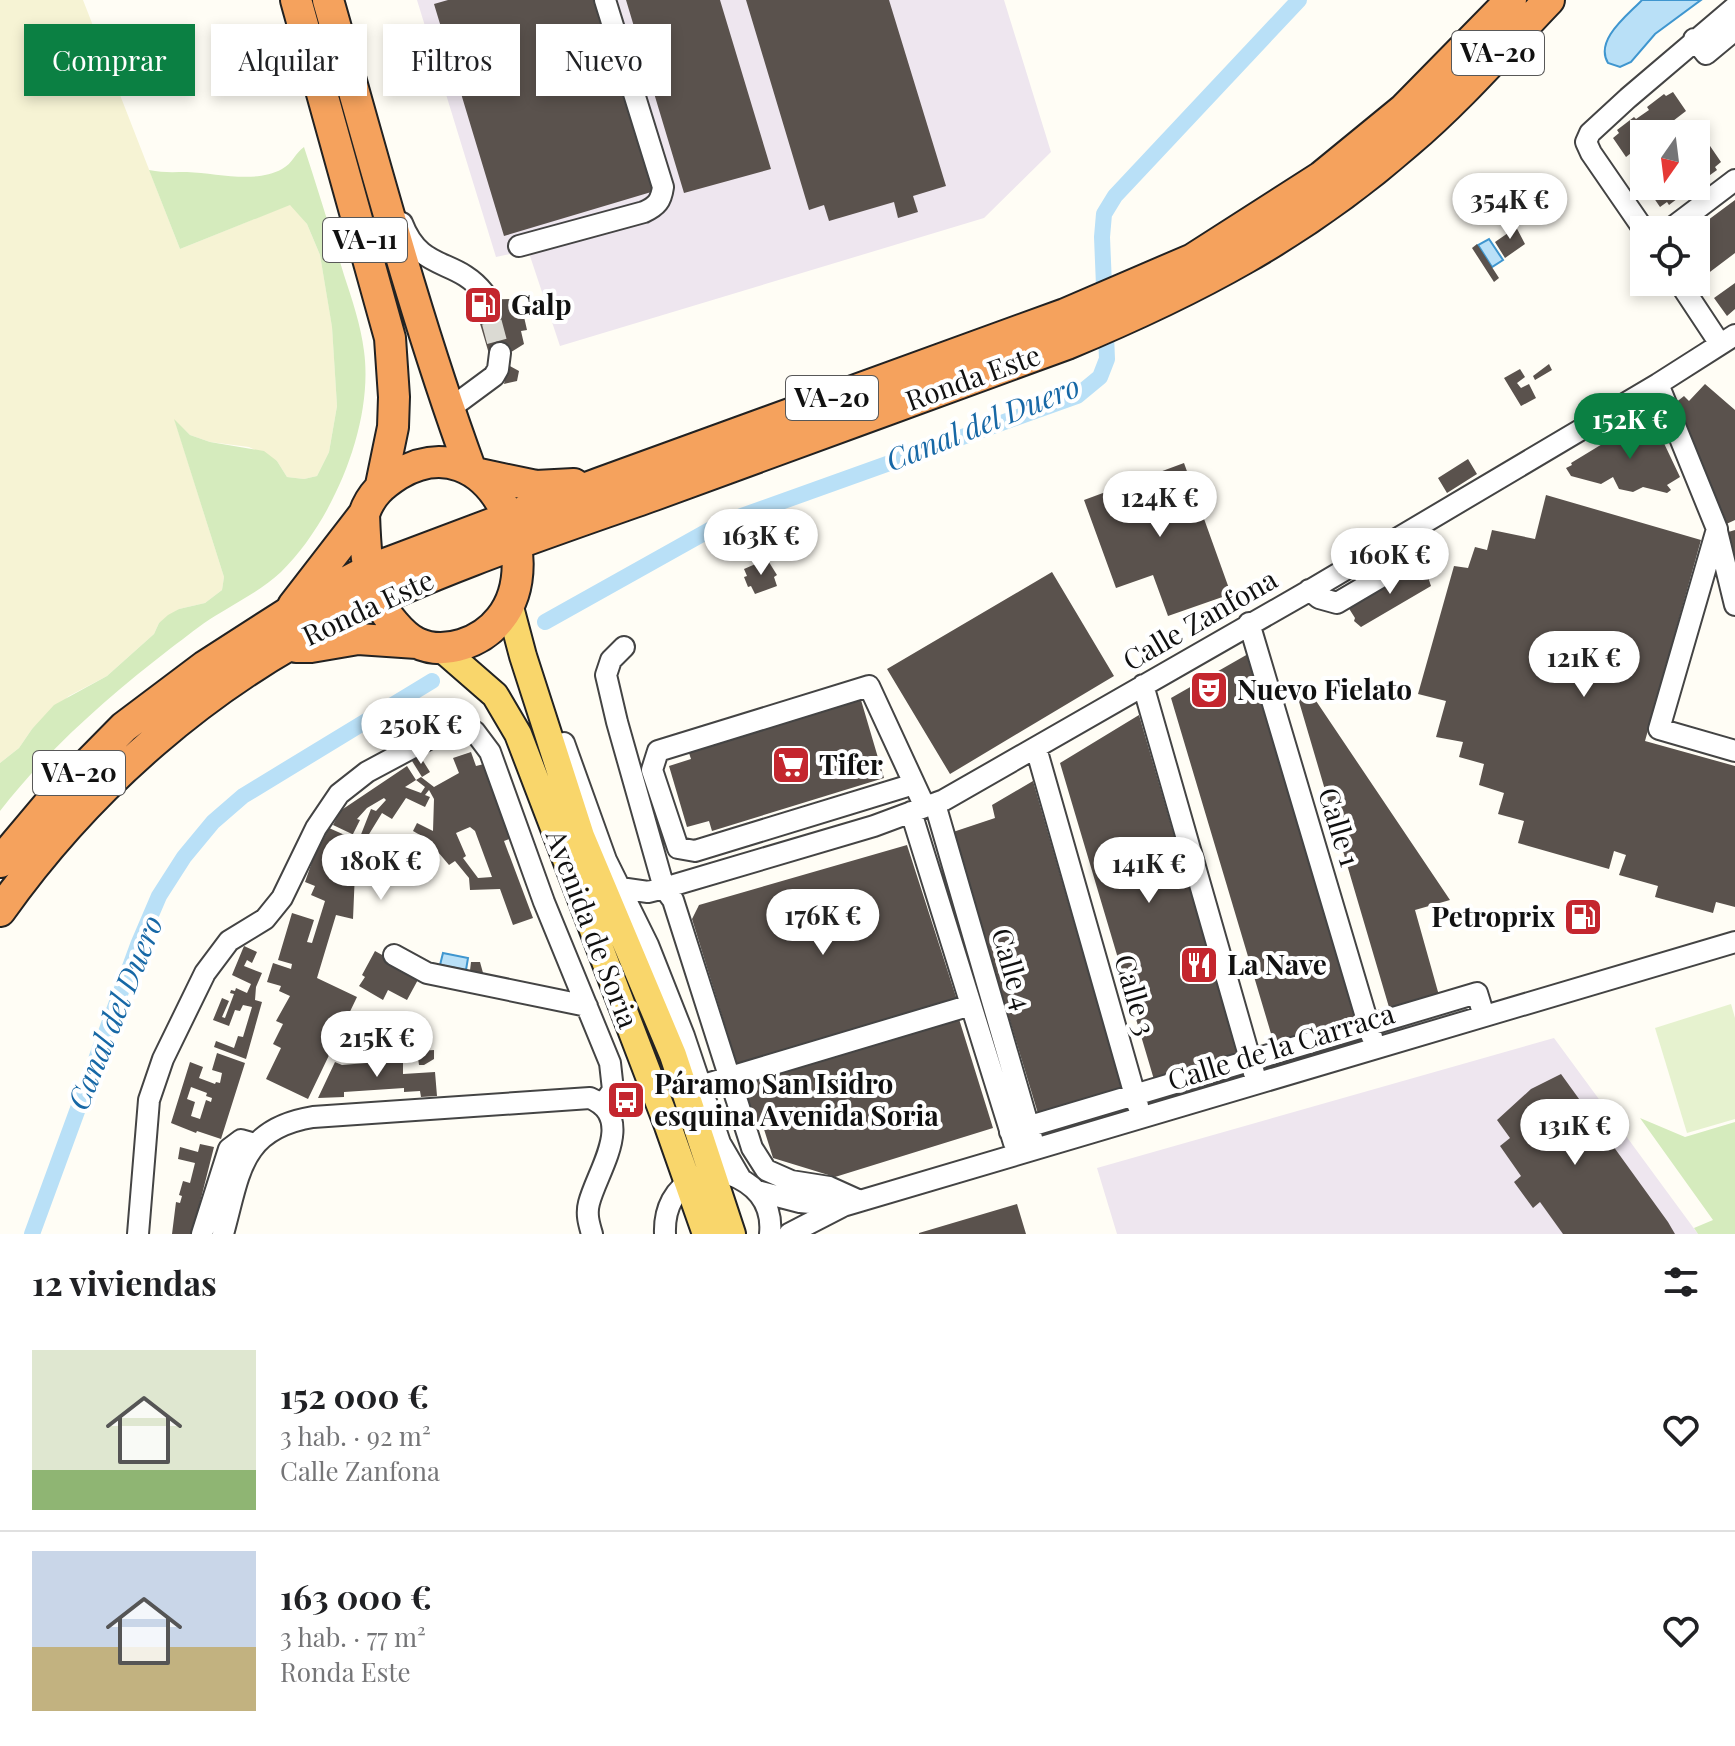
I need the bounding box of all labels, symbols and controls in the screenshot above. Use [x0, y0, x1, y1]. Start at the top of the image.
chip: Comprar [24, 24, 195, 96]
chip: Alquilar [211, 24, 367, 96]
chip: Filtros [383, 24, 520, 96]
chip: Nuevo [536, 24, 671, 96]
road number: VA-20 [1452, 31, 1544, 75]
north arrow [1630, 120, 1710, 200]
map controls [1630, 120, 1710, 296]
pin: 354K € [1445, 173, 1575, 241]
text: 354K € [1470, 181, 1550, 216]
button: locate [1630, 216, 1710, 296]
road number: VA-11 [323, 218, 407, 262]
fuel station icon: Galp [462, 284, 504, 326]
place label: Galp [511, 285, 572, 322]
street label: Ronda Este [900, 335, 1045, 418]
water label: Canal del Duero [879, 365, 1085, 479]
road number: VA-20 [786, 376, 878, 420]
pin: 152K € [1565, 393, 1695, 461]
text: 152K € [1592, 401, 1668, 436]
pin: 124K € [1095, 471, 1225, 539]
text: 124K € [1121, 479, 1199, 514]
pin: 163K € [696, 509, 826, 577]
text: 163K € [722, 517, 800, 552]
pin: 160K € [1325, 528, 1455, 596]
text: 160K € [1349, 536, 1431, 571]
street label: Ronda Este [296, 560, 439, 653]
street label: Calle Zanfona [1115, 560, 1283, 678]
pin: 121K € [1519, 631, 1649, 699]
text: 121K € [1547, 639, 1621, 674]
theatre icon: Nuevo Fielato [1188, 669, 1230, 711]
place label: Nuevo Fielato [1237, 670, 1412, 707]
pin: 250K € [356, 698, 486, 766]
text: 250K € [379, 706, 463, 741]
supermarket icon: Tifer [770, 744, 812, 786]
place label: Tifer [819, 745, 883, 782]
road number: VA-20 [33, 751, 125, 795]
street label: Calle 1 [1311, 783, 1370, 870]
street label: Avenida de Soria [538, 823, 648, 1033]
pin: 180K € [316, 834, 446, 902]
pin: 141K € [1084, 837, 1214, 905]
text: 180K € [340, 842, 422, 877]
text: 141K € [1112, 845, 1186, 880]
pin: 176K € [758, 889, 888, 957]
fuel station icon: Petroprix [1562, 896, 1604, 938]
text: 176K € [784, 897, 862, 932]
place label: Petroprix [1431, 897, 1556, 934]
water label: Canal del Duero [57, 909, 171, 1115]
street label: Calle 4 [984, 923, 1043, 1014]
restaurant icon: La Nave [1178, 944, 1220, 986]
place label: La Nave [1227, 945, 1327, 982]
street label: Calle 3 [1107, 950, 1166, 1039]
street label: Calle de la Carraca [1163, 994, 1398, 1098]
pin: 215K € [312, 1011, 442, 1079]
text: 215K € [339, 1019, 415, 1054]
place label: Páramo San Isidro esquina Avenida Soria [654, 1064, 939, 1133]
bus stop icon: Páramo San Isidro esquina Avenida Soria [605, 1079, 647, 1121]
pin: 131K € [1510, 1099, 1640, 1167]
text: 131K € [1538, 1107, 1612, 1142]
text: 12 viviendas [32, 1259, 217, 1305]
icon: filters [1659, 1260, 1703, 1304]
text: 152 000 € [280, 1372, 429, 1418]
icon: home [96, 1382, 192, 1478]
icon: heart [1659, 1408, 1703, 1452]
text: 3 hab. · 92 m² [280, 1418, 431, 1453]
text: Calle Zanfona [280, 1453, 440, 1488]
text: 163 000 € [280, 1573, 432, 1619]
icon: home [96, 1583, 192, 1679]
icon: heart [1659, 1609, 1703, 1653]
text: 3 hab. · 77 m² [280, 1619, 426, 1654]
text: Ronda Este [280, 1654, 411, 1689]

